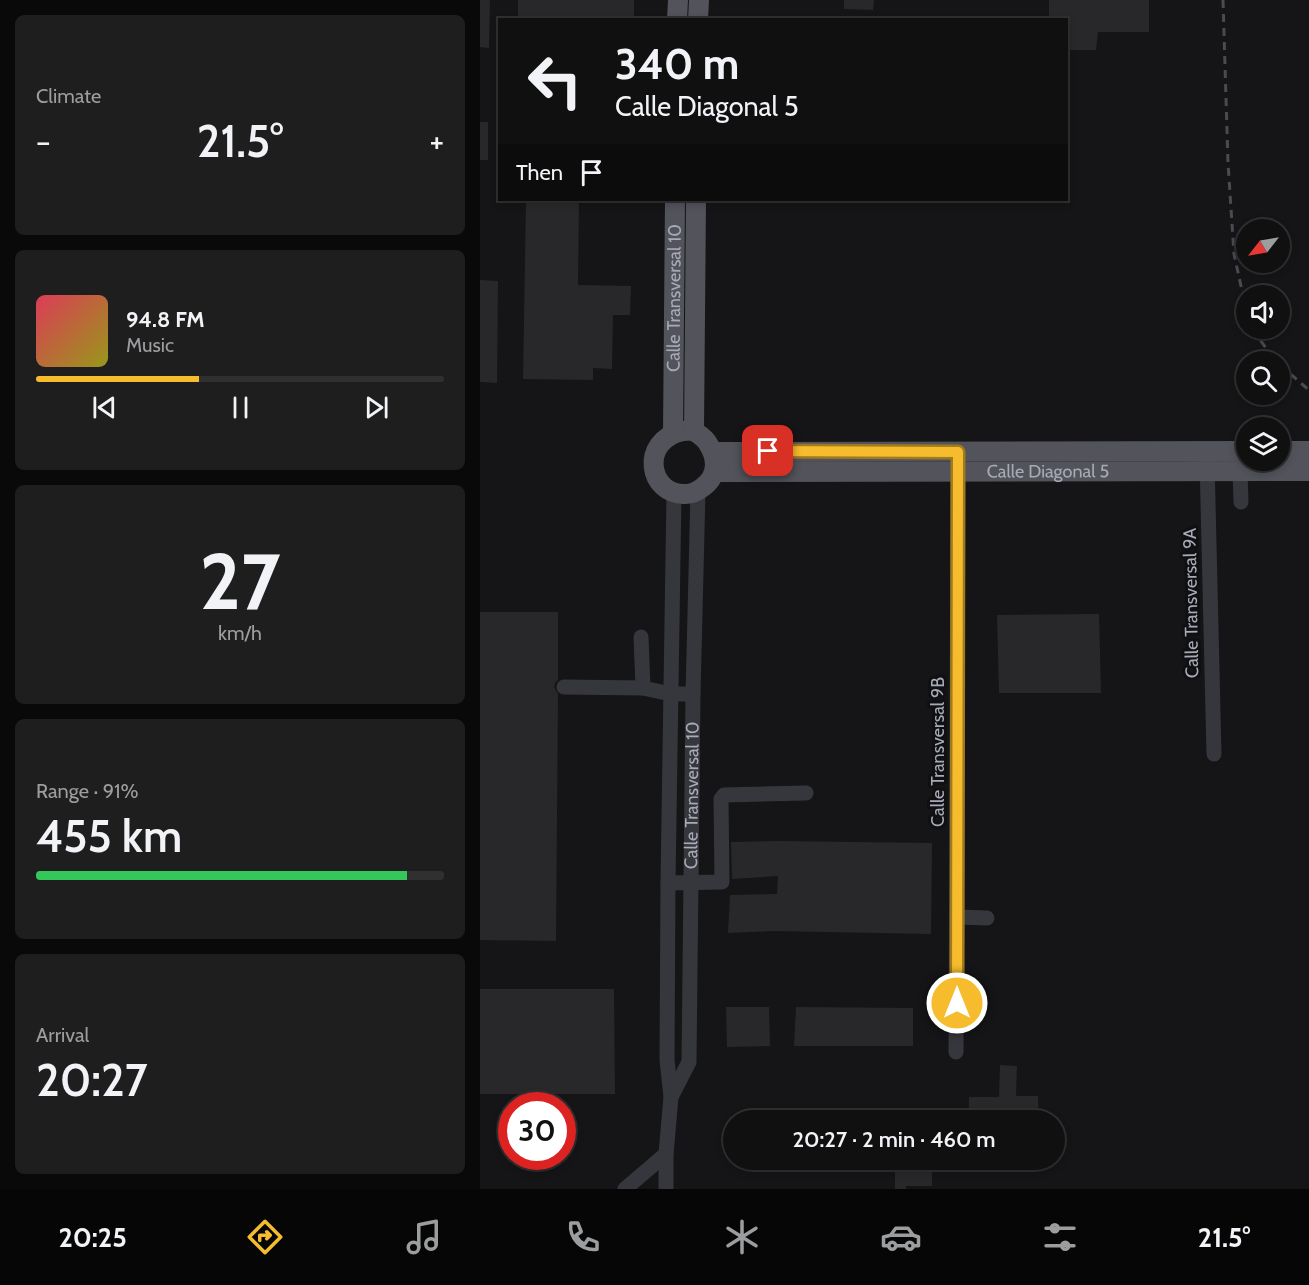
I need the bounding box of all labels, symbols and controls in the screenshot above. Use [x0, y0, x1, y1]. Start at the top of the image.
text: 340 m [615, 38, 739, 90]
icon: left [516, 42, 594, 120]
text: Climate [36, 84, 101, 108]
text: Calle Diagonal 5 [615, 90, 799, 123]
text: 21.5° [197, 114, 283, 168]
text: − [36, 121, 51, 161]
text: + [429, 121, 444, 161]
icon: arrive [575, 156, 608, 189]
text: Then [516, 159, 563, 186]
north arrow [1236, 219, 1290, 273]
map controls [1236, 219, 1290, 471]
street label: Calle Transversal 10 [663, 224, 686, 372]
button: sound [1236, 285, 1290, 339]
text: 94.8 FM [126, 306, 205, 333]
text: Music [126, 333, 174, 357]
button: search [1236, 351, 1290, 405]
icon: previous [88, 391, 121, 424]
icon: pause [224, 391, 257, 424]
icon: next [360, 391, 393, 424]
button: layers [1236, 417, 1290, 471]
pin [742, 425, 793, 476]
icon: arrive [751, 434, 784, 467]
street label: Calle Diagonal 5 [987, 460, 1109, 483]
street label: Calle Transversal 9A [1179, 528, 1203, 678]
text: 27 [199, 534, 281, 629]
text: km/h [218, 621, 262, 645]
street label: Calle Transversal 9B [927, 677, 949, 827]
street label: Calle Transversal 10 [680, 721, 704, 869]
text: Range · 91% [36, 779, 139, 803]
text: 455 km [36, 809, 182, 863]
position arrow [925, 971, 989, 1035]
text: Arrival [36, 1023, 89, 1047]
text: 20:27 [36, 1053, 148, 1107]
speed limit sign: 30 [498, 1092, 576, 1170]
text: 20:27 · 2 min · 460 m [792, 1126, 996, 1153]
icon: directions [244, 1216, 286, 1258]
icon: music [403, 1216, 445, 1258]
icon: phone [562, 1216, 604, 1258]
icon: climate [721, 1216, 763, 1258]
icon: car [880, 1216, 922, 1258]
icon: filters [1039, 1216, 1081, 1258]
text: 20:25 [59, 1221, 127, 1254]
text: 21.5° [1198, 1221, 1250, 1254]

